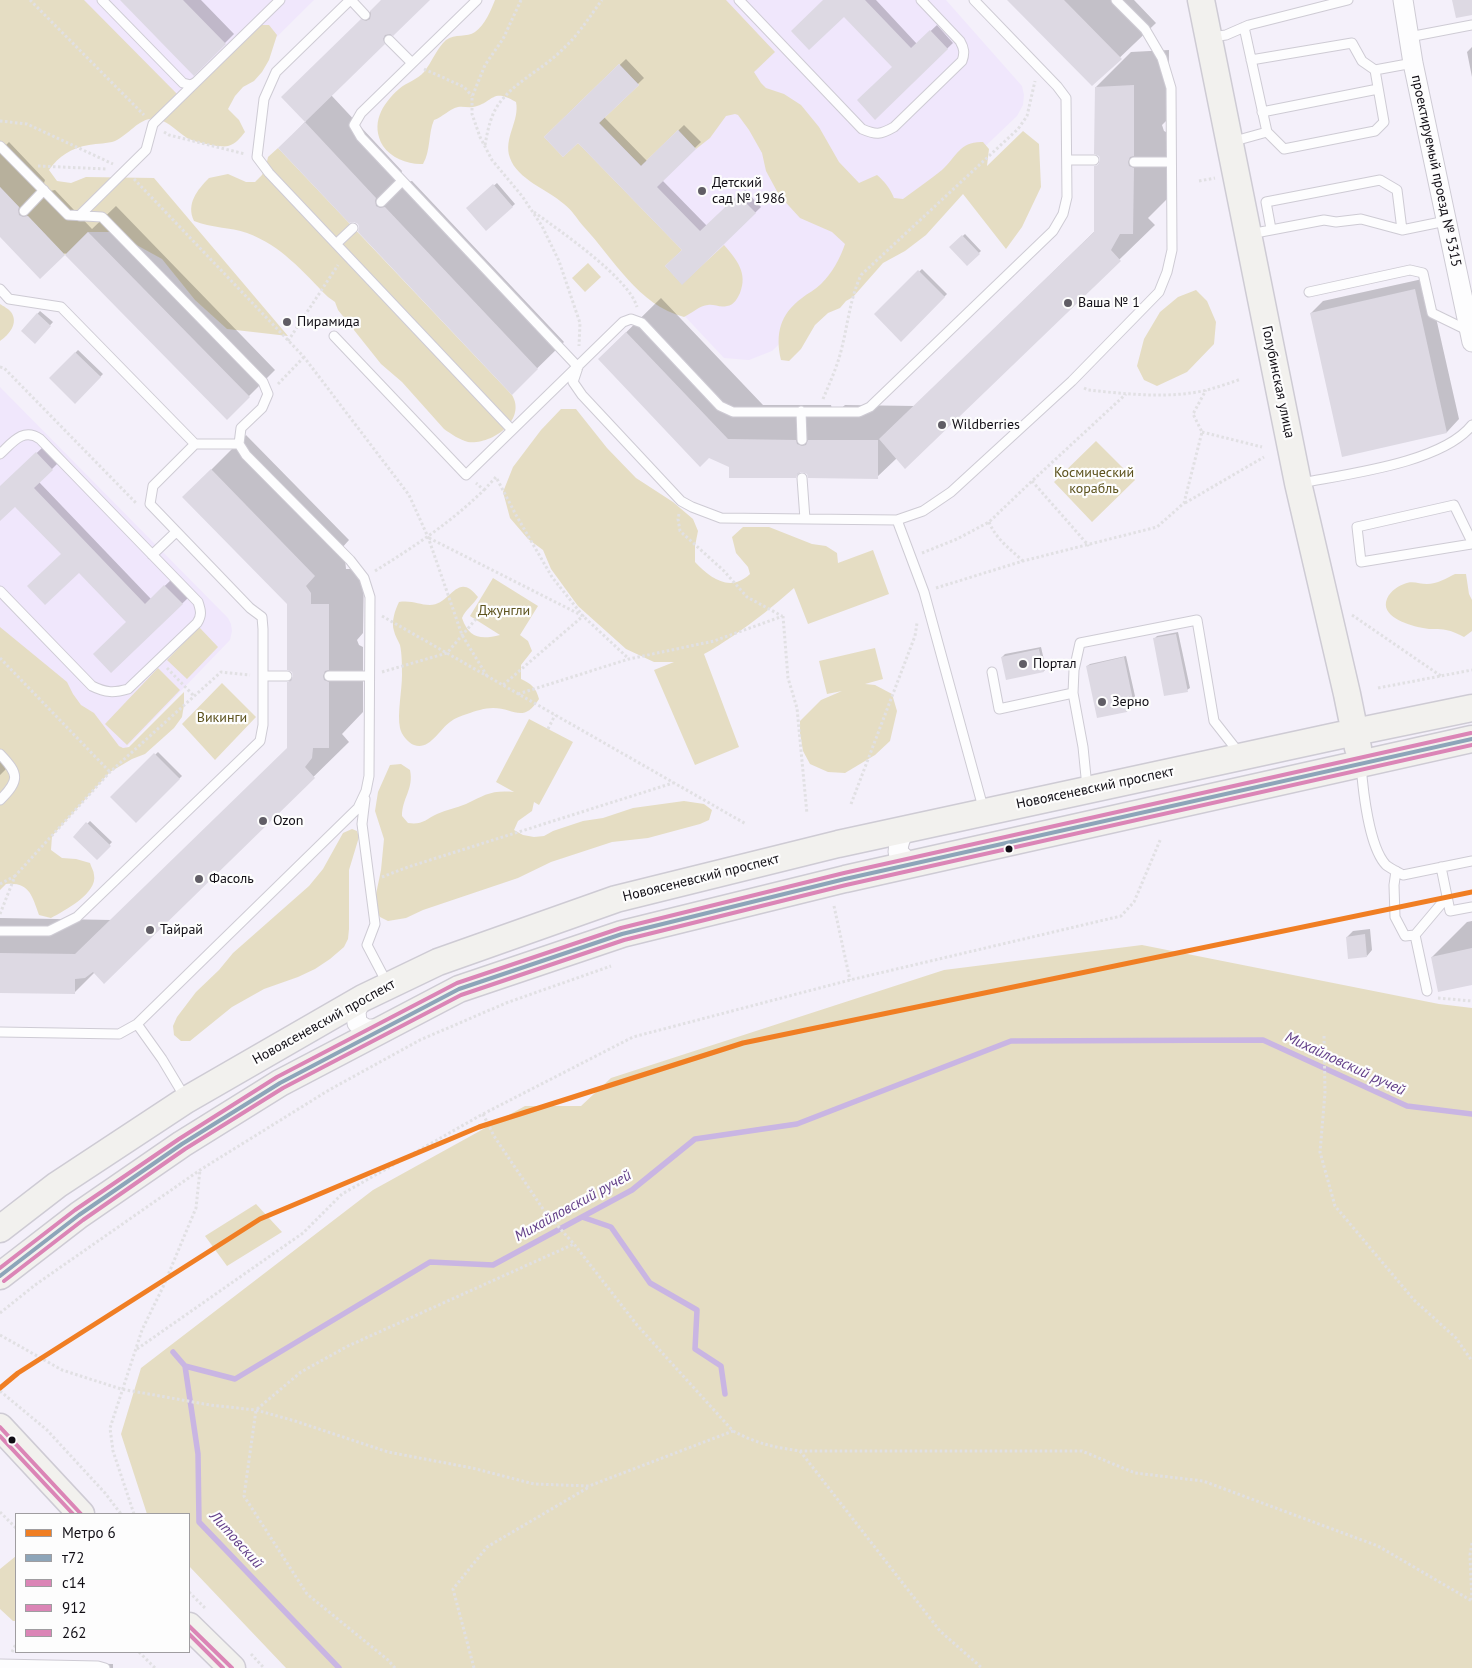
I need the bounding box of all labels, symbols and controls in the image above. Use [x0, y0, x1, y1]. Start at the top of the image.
street label: проектируемый проезд № 5315 [1407, 73, 1465, 269]
place label: Детский сад № 1986 [712, 175, 785, 208]
marker: Детский сад № 1986 [696, 185, 708, 197]
place label: Ваша № 1 [1078, 295, 1140, 311]
marker: Ваша № 1 [1062, 297, 1074, 309]
place label: Пирамида [297, 314, 360, 330]
marker: Пирамида [281, 316, 293, 328]
street label: Голубинская улица [1258, 324, 1298, 440]
place label: Wildberries [952, 417, 1020, 433]
marker: Wildberries [936, 419, 948, 431]
park label: Космический корабль [1054, 465, 1134, 498]
park label: Джунгли [478, 603, 530, 619]
place label: Портал [1033, 656, 1077, 672]
marker: Портал [1017, 658, 1029, 670]
place label: Зерно [1112, 694, 1149, 710]
marker: Зерно [1096, 696, 1108, 708]
park label: Викинги [197, 710, 247, 726]
street label: Новоясеневский проспект [1015, 763, 1175, 813]
place label: Ozon [273, 813, 303, 829]
marker: Ozon [257, 815, 269, 827]
unlabelled marker [1004, 844, 1014, 854]
street label: Новоясеневский проспект [621, 850, 781, 906]
place label: Фасоль [209, 871, 254, 887]
marker: Фасоль [193, 873, 205, 885]
place label: Тайрай [160, 922, 203, 938]
marker: Тайрай [144, 924, 156, 936]
street label: Новоясеневский проспект [250, 976, 398, 1068]
water label: Михайловский ручей [1282, 1028, 1408, 1100]
water label: Михайловский ручей [511, 1166, 635, 1246]
unlabelled marker [7, 1435, 17, 1445]
water label: Литовский [206, 1508, 266, 1572]
legend [15, 1513, 190, 1653]
text: Метро 6 [62, 1523, 116, 1542]
text: т72 [62, 1548, 84, 1567]
text: с14 [62, 1573, 85, 1592]
text: 912 [62, 1598, 87, 1617]
text: 262 [62, 1623, 87, 1642]

